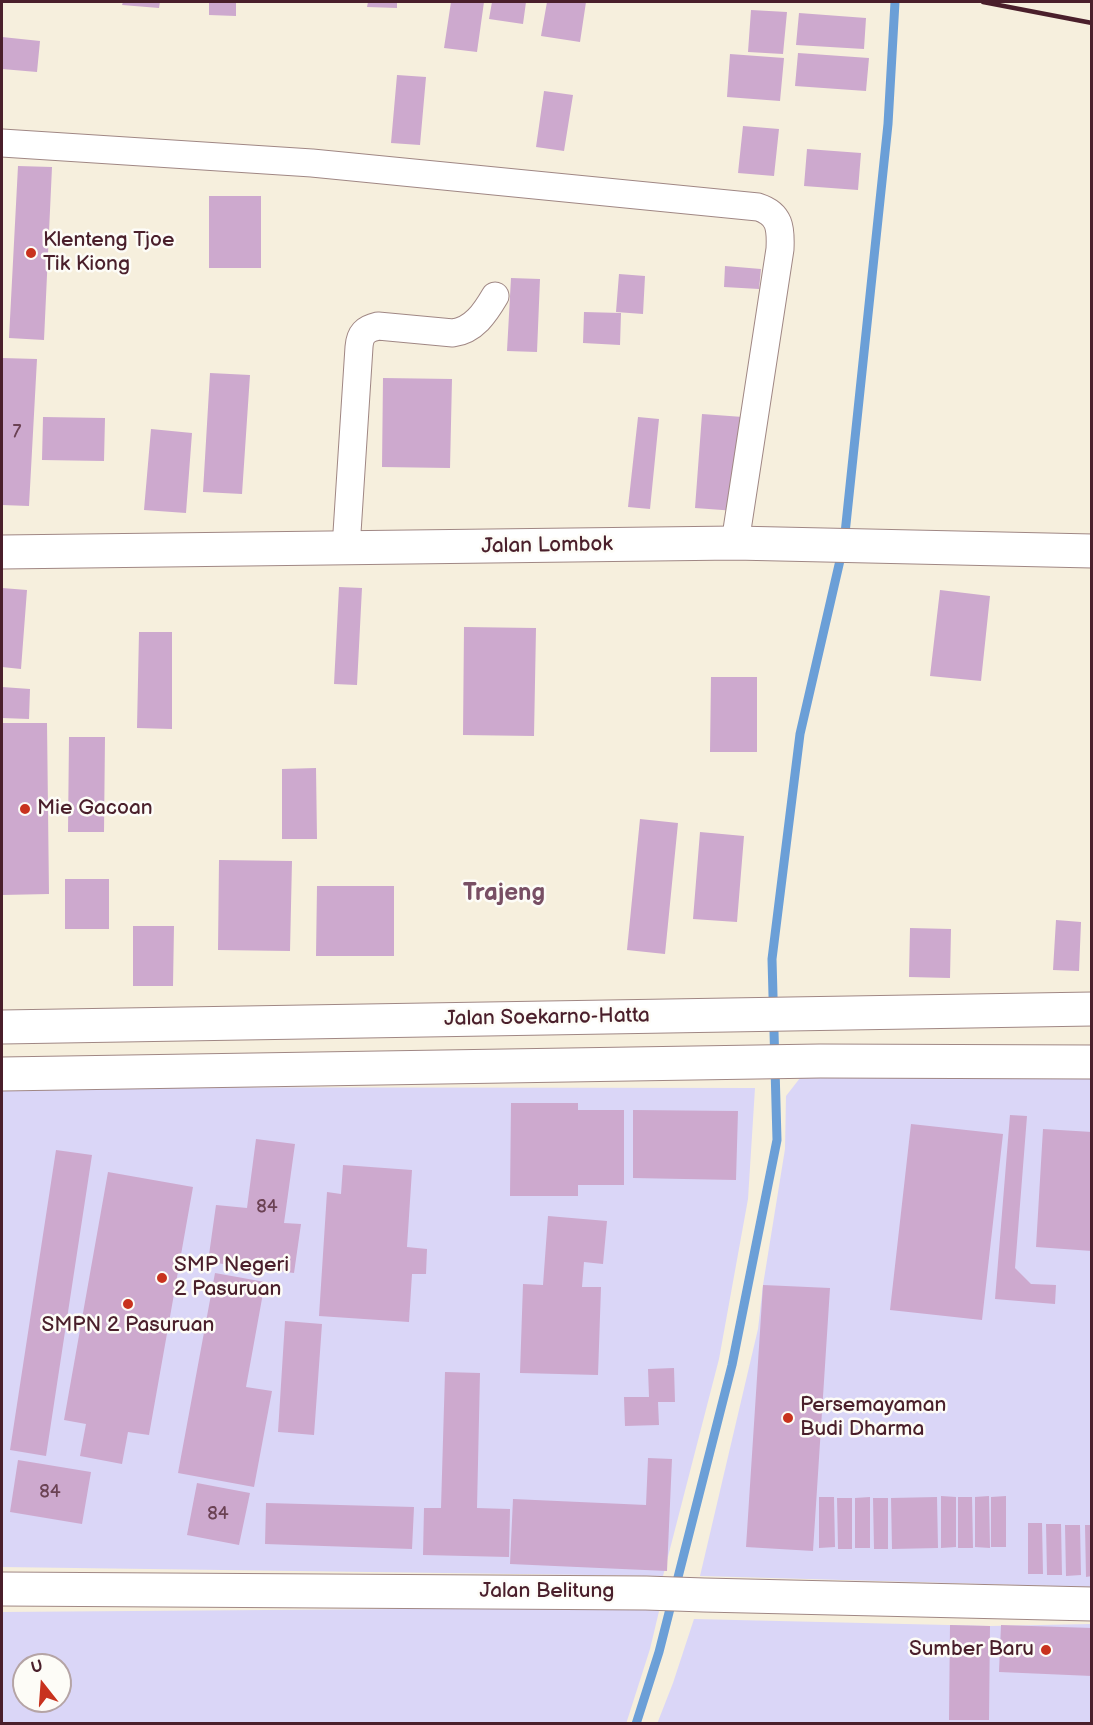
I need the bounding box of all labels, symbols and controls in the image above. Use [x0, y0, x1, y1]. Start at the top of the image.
place label: Klenteng Tjoe Tik Kiong [43, 228, 174, 278]
marker: Klenteng Tjoe Tik Kiong [24, 246, 38, 260]
house number: 7 [13, 421, 21, 443]
street label: Jalan Lombok [481, 532, 613, 560]
place label: Mie Gacoan [37, 796, 153, 822]
marker: Mie Gacoan [18, 802, 32, 816]
district label: Trajeng [463, 880, 545, 908]
street label: Jalan Soekarno-Hatta [444, 1004, 650, 1032]
house number: 84 [256, 1196, 278, 1218]
place label: SMP Negeri 2 Pasuruan [174, 1253, 289, 1303]
marker: SMP Negeri 2 Pasuruan [155, 1271, 169, 1285]
marker: SMPN 2 Pasuruan [121, 1297, 135, 1311]
place label: SMPN 2 Pasuruan [42, 1313, 214, 1339]
place label: Persemayaman Budi Dharma [800, 1393, 946, 1443]
marker: Persemayaman Budi Dharma [781, 1411, 795, 1425]
house number: 84 [39, 1481, 61, 1503]
house number: 84 [207, 1503, 229, 1525]
street label: Jalan Belitung [480, 1579, 614, 1605]
place label: Sumber Baru [909, 1637, 1034, 1663]
marker: Sumber Baru [1039, 1643, 1053, 1657]
north arrow [12, 1653, 72, 1713]
text: U [29, 1656, 45, 1678]

